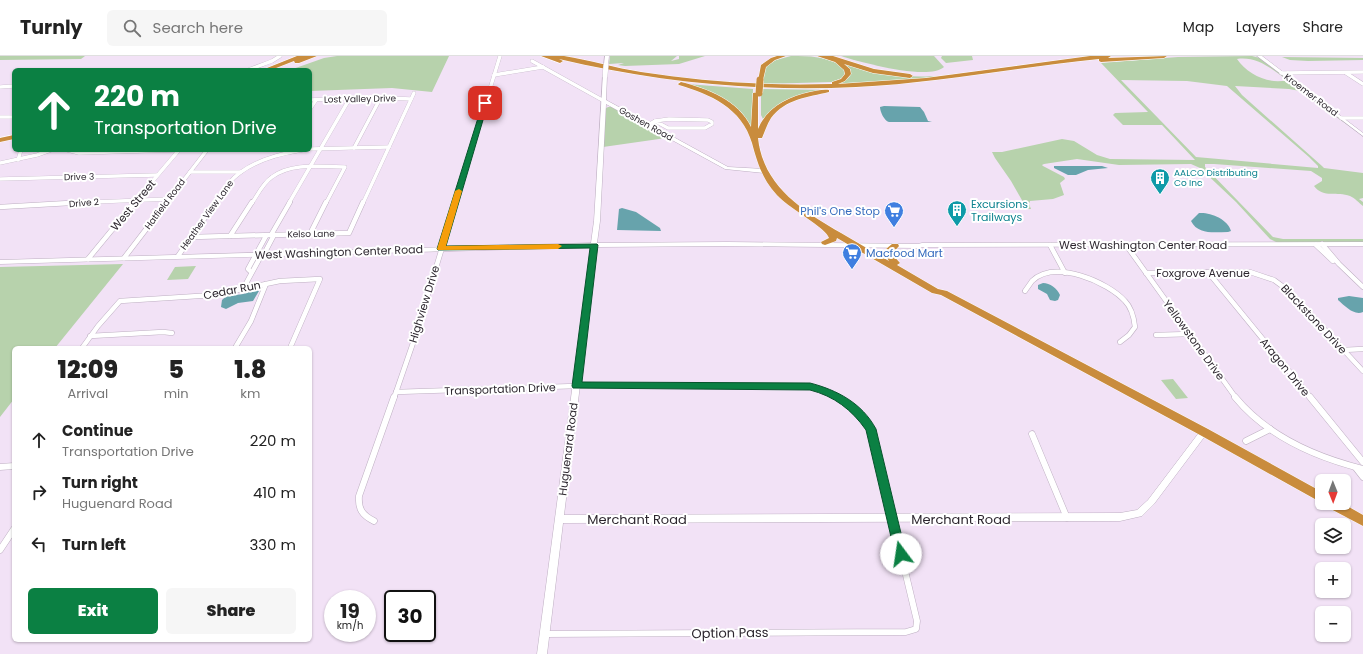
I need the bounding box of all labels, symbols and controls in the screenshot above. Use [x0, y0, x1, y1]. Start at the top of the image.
search box [107, 10, 387, 46]
text: Turnly [20, 14, 83, 41]
icon: search [121, 17, 143, 39]
text: Search here [153, 17, 243, 38]
text: Map [1183, 17, 1214, 37]
text: Layers [1236, 17, 1280, 37]
text: Share [1302, 17, 1343, 37]
street label: Kroemer Road [1282, 71, 1340, 119]
text: 220 m [94, 77, 180, 116]
icon: ahead [28, 84, 80, 136]
pin [468, 86, 502, 120]
street label: Lost Valley Drive [324, 92, 397, 106]
icon: arrive [474, 92, 496, 114]
street label: Goshen Road [617, 104, 675, 144]
text: Transportation Drive [94, 115, 277, 140]
building icon: AALCO Distributing Co Inc [1149, 167, 1171, 195]
place label: AALCO Distributing Co Inc [1174, 167, 1258, 189]
street label: Drive 3 [64, 171, 94, 183]
street label: West Street [107, 176, 159, 234]
street label: Hatfield Road [142, 176, 188, 232]
street label: Heather View Lane [178, 177, 237, 252]
street label: Drive 2 [68, 196, 100, 210]
place label: Excursions Trailways [971, 196, 1028, 225]
building icon: Excursions Trailways [946, 199, 968, 227]
supermarket icon: Phil's One Stop [883, 200, 905, 228]
place label: Phil's One Stop [800, 203, 880, 219]
street label: Kelso Lane [287, 228, 335, 240]
street label: West Washington Center Road [1059, 237, 1227, 253]
street label: West Washington Center Road [255, 241, 423, 263]
supermarket icon: Macfood Mart [841, 242, 863, 270]
place label: Macfood Mart [866, 245, 943, 261]
street label: Highview Drive [405, 263, 443, 345]
street label: Foxgrove Avenue [1156, 265, 1250, 281]
street label: Cedar Run [202, 277, 262, 303]
street label: Blackstone Drive [1277, 280, 1351, 358]
street label: Yellowstone Drive [1159, 297, 1229, 384]
street label: Aragon Drive [1256, 334, 1314, 400]
text: 12:09 [58, 353, 118, 386]
text: 5 [168, 353, 184, 386]
text: 1.8 [234, 353, 266, 386]
street label: Transportation Drive [444, 379, 556, 399]
text: Arrival [67, 384, 108, 403]
text: min [164, 384, 189, 403]
text: km [240, 384, 260, 403]
street label: Huguenard Road [554, 402, 582, 496]
text: Continue [62, 420, 133, 441]
icon: ahead [28, 429, 50, 451]
text: 220 m [250, 430, 296, 451]
text: Transportation Drive [62, 442, 194, 461]
text: Turn right [62, 472, 138, 493]
north arrow [1315, 474, 1351, 510]
map controls [1315, 474, 1351, 642]
icon: right [28, 481, 50, 503]
text: 410 m [253, 482, 296, 503]
text: Huguenard Road [62, 494, 173, 513]
street label: Merchant Road [587, 510, 687, 529]
street label: Merchant Road [911, 510, 1011, 529]
button: layers [1315, 518, 1351, 554]
icon: left [28, 533, 50, 555]
position arrow [880, 533, 922, 575]
text: Turn left [62, 534, 126, 555]
text: 330 m [249, 534, 296, 555]
button: + [1315, 562, 1351, 598]
button: Exit [28, 588, 158, 634]
button: Share [166, 588, 296, 634]
speed limit sign: 30 [384, 590, 436, 642]
text: 19 [340, 597, 360, 625]
button: − [1315, 606, 1351, 642]
text: km/h [337, 618, 363, 633]
street label: Option Pass [691, 623, 769, 643]

